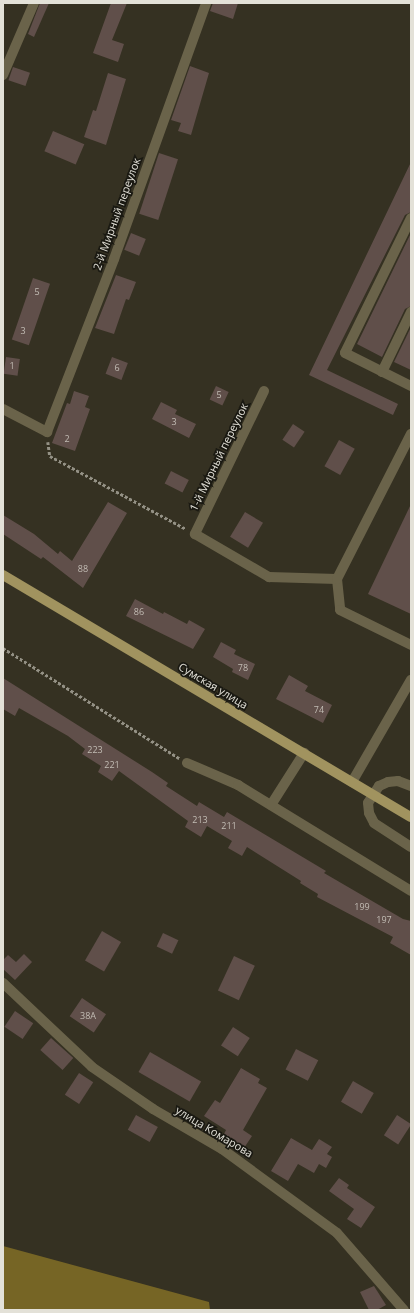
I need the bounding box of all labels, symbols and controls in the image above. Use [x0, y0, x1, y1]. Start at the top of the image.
street label: 2-й Мирный переулок [91, 156, 143, 272]
house number: 5 [34, 287, 40, 297]
house number: 3 [20, 326, 26, 336]
house number: 1 [9, 361, 15, 371]
house number: 6 [114, 363, 120, 373]
house number: 5 [216, 390, 222, 400]
street label: 1-й Мирный переулок [187, 401, 251, 513]
house number: 3 [171, 417, 177, 427]
house number: 2 [64, 434, 70, 444]
house number: 88 [78, 564, 88, 574]
house number: 86 [134, 607, 144, 617]
street label: Сумская улица [176, 660, 250, 712]
house number: 78 [238, 663, 248, 673]
house number: 74 [314, 705, 324, 715]
house number: 223 [87, 745, 103, 755]
house number: 221 [104, 760, 120, 770]
house number: 213 [192, 815, 208, 825]
house number: 211 [221, 821, 237, 831]
house number: 199 [354, 902, 370, 912]
house number: 197 [376, 915, 392, 925]
house number: 38А [80, 1011, 96, 1021]
street label: улица Комарова [173, 1104, 255, 1160]

